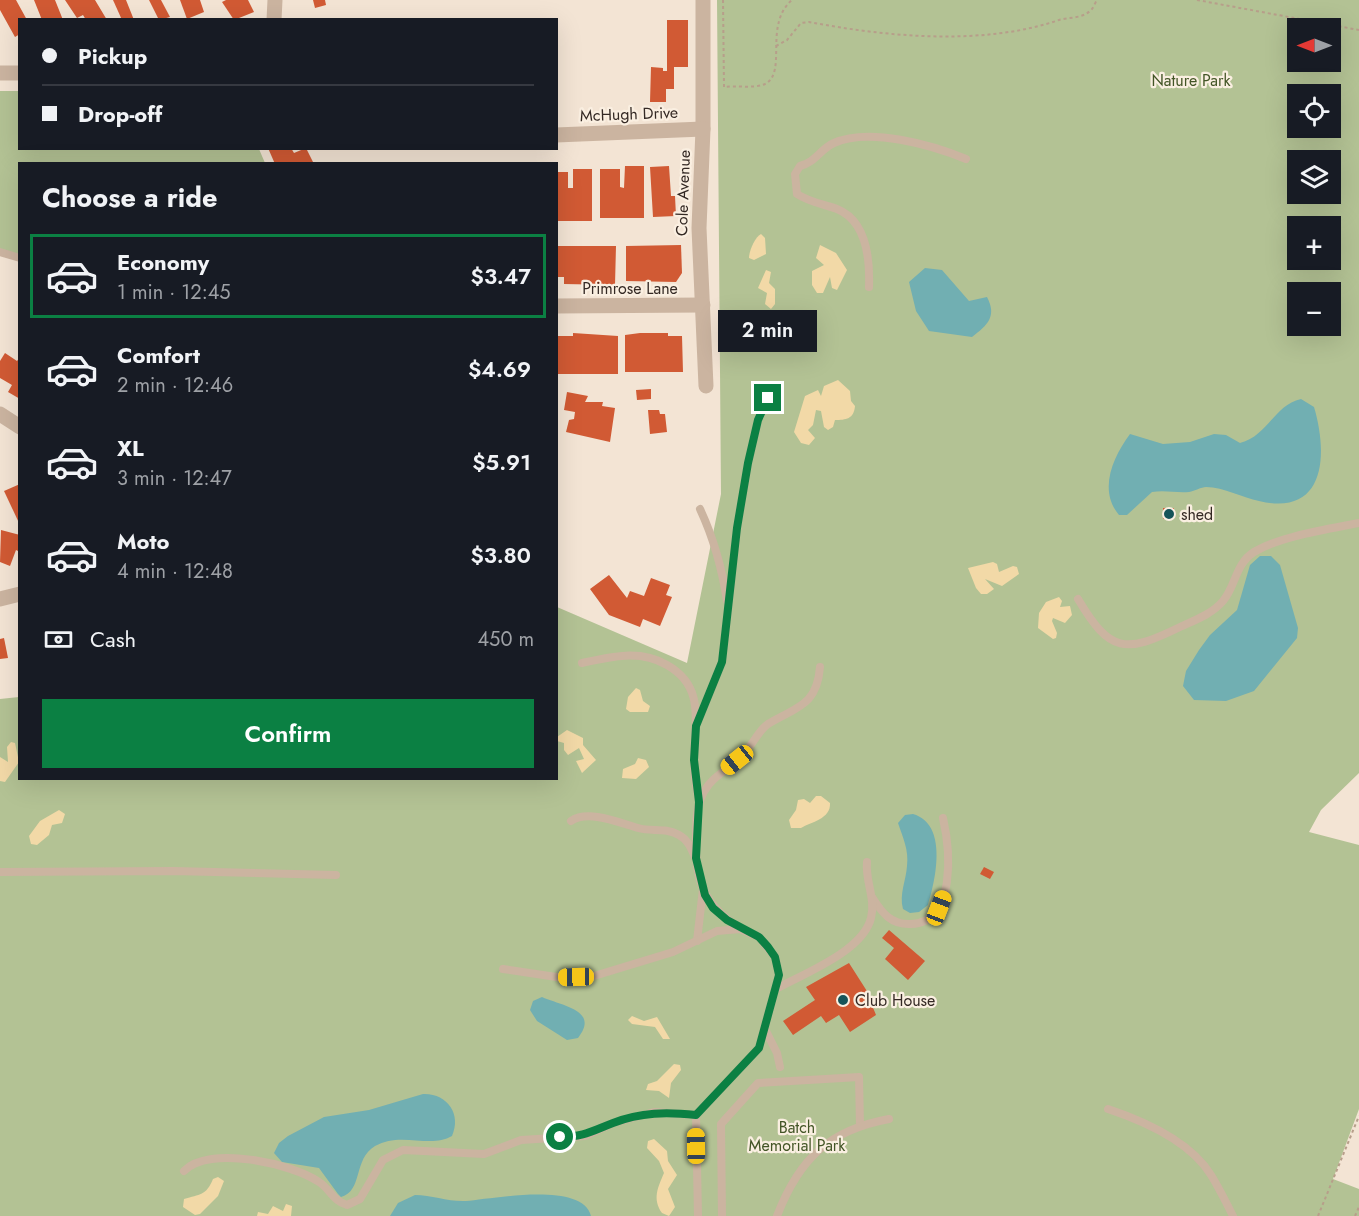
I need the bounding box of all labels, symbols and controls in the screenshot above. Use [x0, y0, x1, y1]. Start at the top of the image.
north arrow [1287, 18, 1341, 72]
map controls [1287, 18, 1341, 336]
text: Pickup [78, 40, 147, 72]
park label: Nature Park [1151, 69, 1232, 92]
button: locate [1287, 84, 1341, 138]
text: Drop-off [78, 98, 162, 130]
street label: McHugh Drive [579, 101, 679, 127]
street label: Cole Avenue [670, 149, 696, 237]
button: layers [1287, 150, 1341, 204]
text: Choose a ride [42, 178, 217, 217]
button: + [1287, 216, 1341, 270]
text: Economy [117, 246, 209, 278]
icon: car [45, 249, 99, 303]
text: $3.47 [471, 260, 531, 292]
street label: Primrose Lane [582, 277, 678, 300]
text: 1 min · 12:45 [117, 278, 231, 307]
button: − [1287, 282, 1341, 336]
callout: 2 min [718, 311, 818, 353]
text: 2 min [742, 316, 793, 345]
text: Comfort [117, 339, 200, 371]
icon: car [45, 342, 99, 396]
text: $4.69 [468, 353, 531, 385]
text: 2 min · 12:46 [117, 371, 233, 400]
route end [754, 384, 781, 411]
text: XL [117, 432, 144, 464]
icon: car [45, 435, 99, 489]
text: $5.91 [472, 446, 531, 478]
text: 3 min · 12:47 [117, 464, 232, 493]
place label: shed [1181, 503, 1213, 526]
marker: shed [1162, 507, 1176, 521]
text: Moto [117, 525, 170, 557]
icon: car [45, 528, 99, 582]
text: $3.80 [470, 539, 531, 571]
text: 4 min · 12:48 [117, 557, 233, 586]
icon: cash [42, 623, 75, 656]
text: Cash [90, 623, 136, 655]
text: 450 m [477, 625, 534, 654]
button: Confirm [42, 699, 534, 768]
car [717, 742, 757, 778]
car [924, 888, 954, 928]
car [558, 968, 594, 986]
place label: Club House [855, 989, 935, 1012]
marker: Club House [836, 993, 850, 1007]
park label: Batch Memorial Park [749, 1116, 846, 1157]
route start [546, 1123, 573, 1150]
car [687, 1128, 705, 1164]

